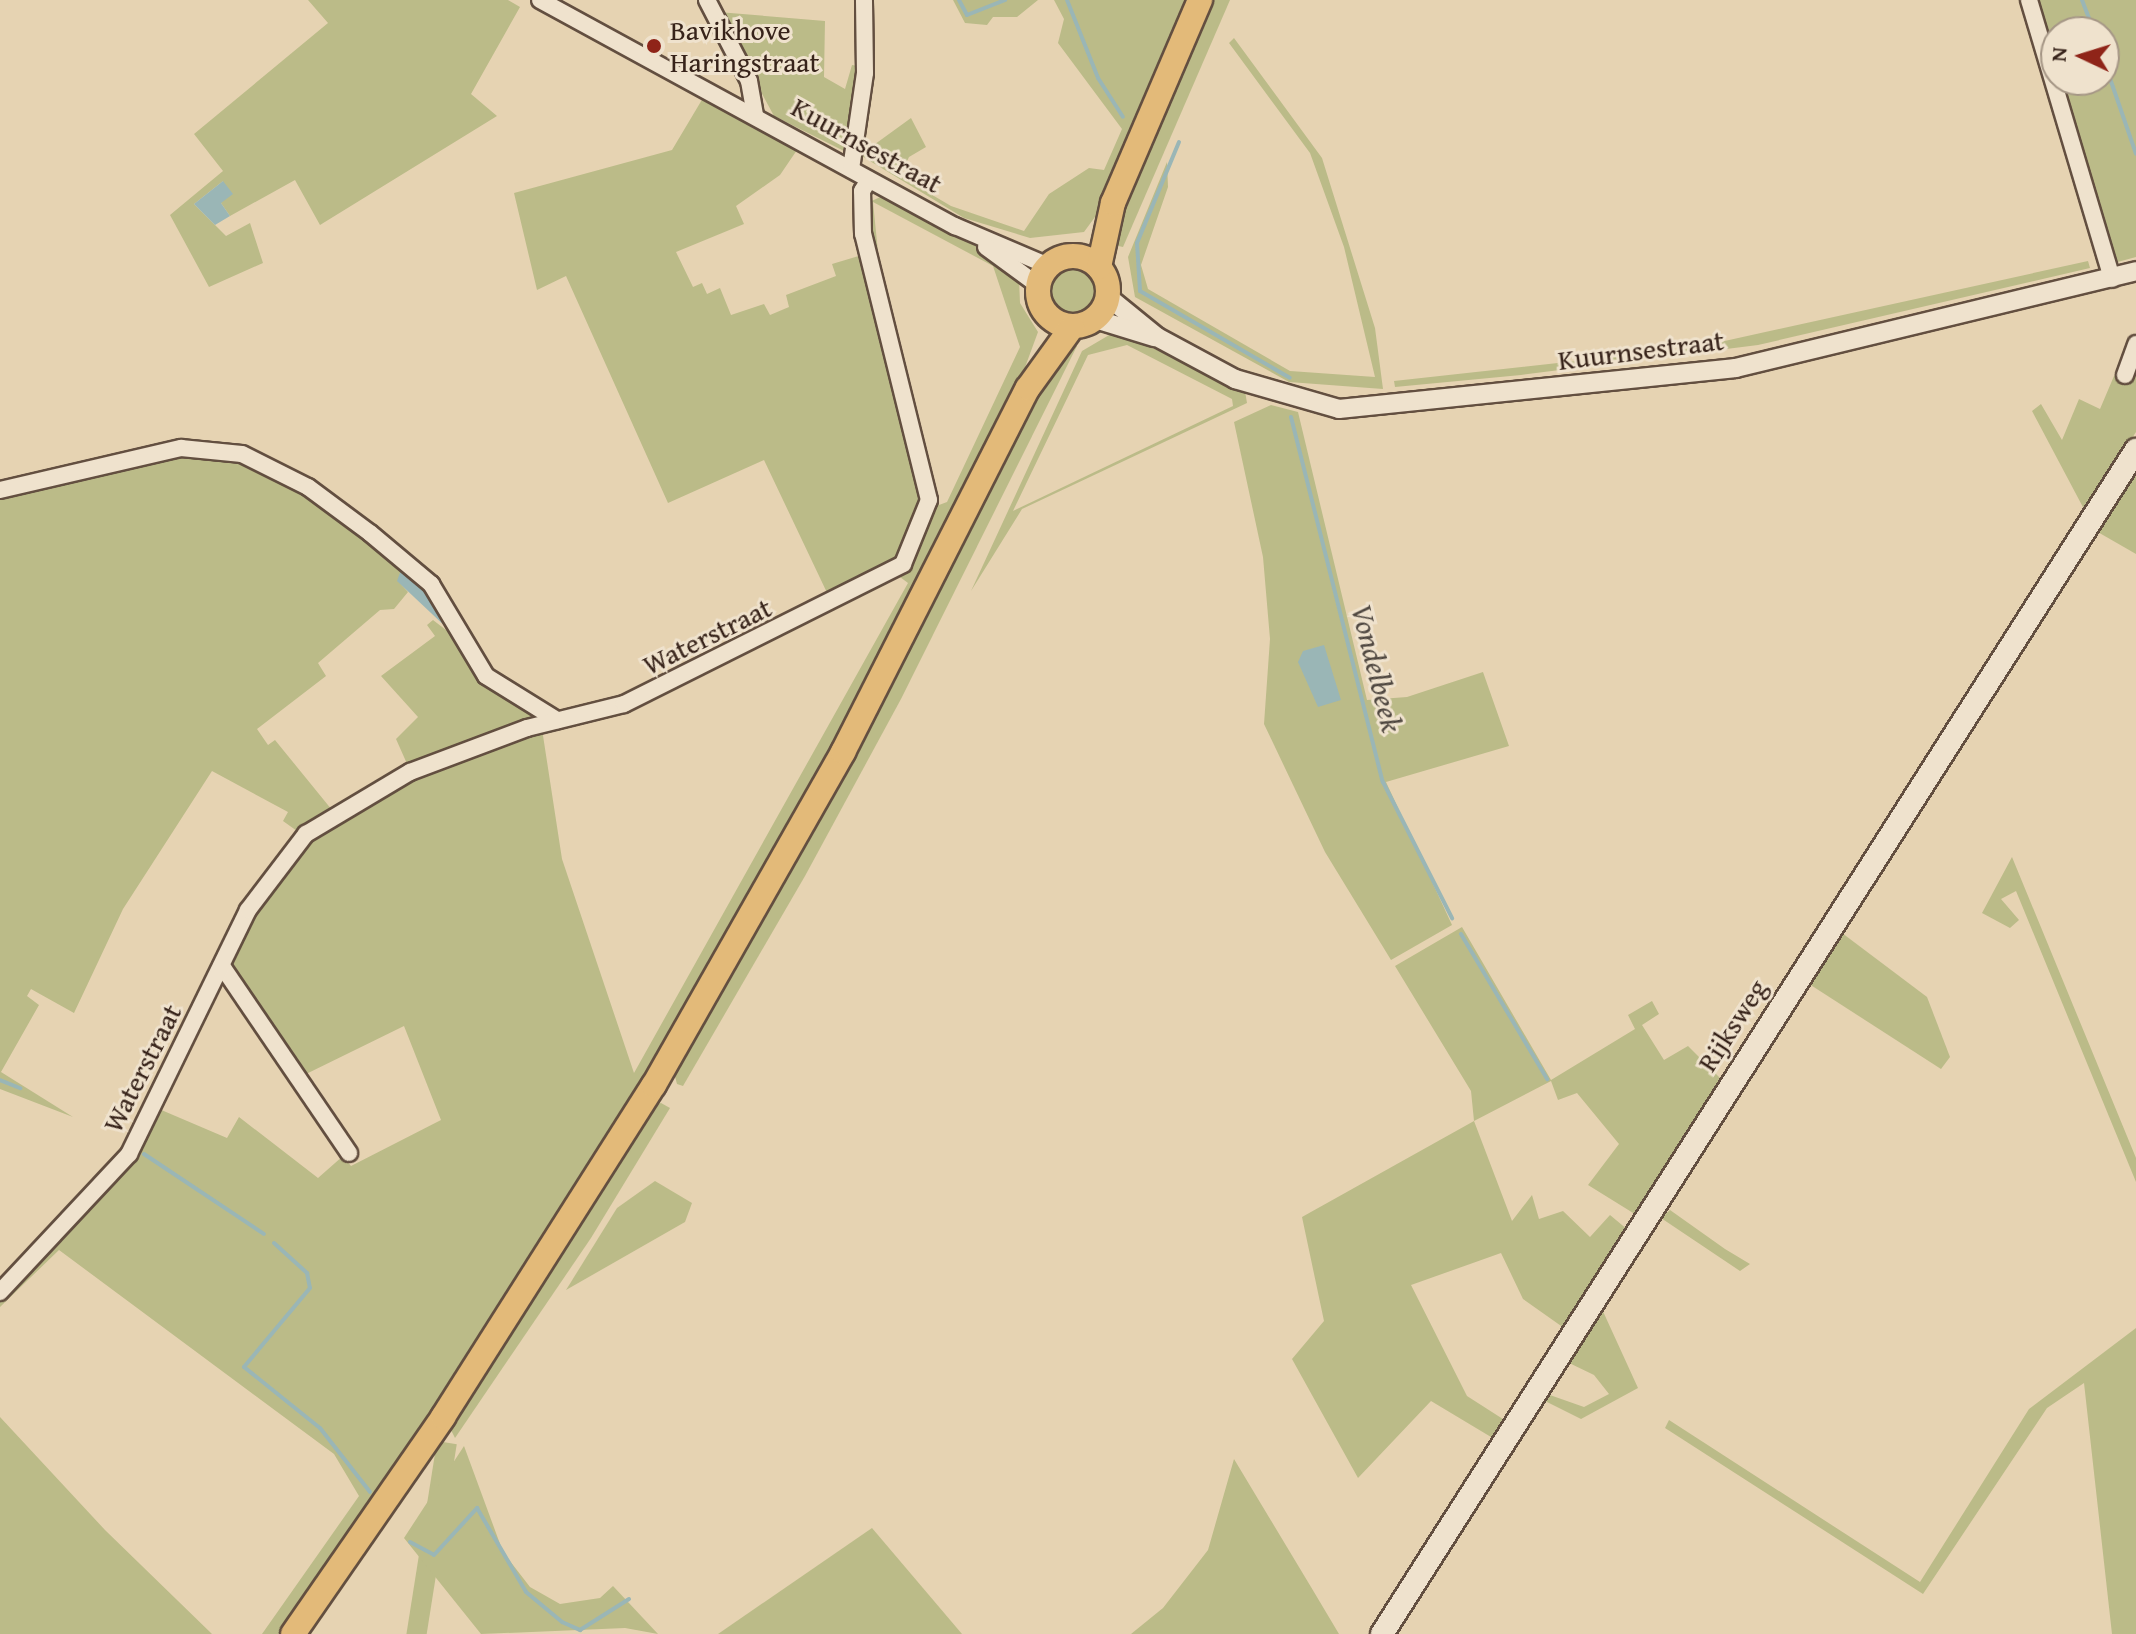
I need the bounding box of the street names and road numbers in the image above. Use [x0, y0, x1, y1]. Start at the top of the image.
street label: Kuurnsestraat [786, 90, 948, 200]
street label: Kuurnsestraat [1556, 323, 1726, 377]
street label: Waterstraat [637, 590, 777, 682]
street label: Rijksweg [1690, 973, 1774, 1077]
street label: Waterstraat [95, 998, 189, 1138]

